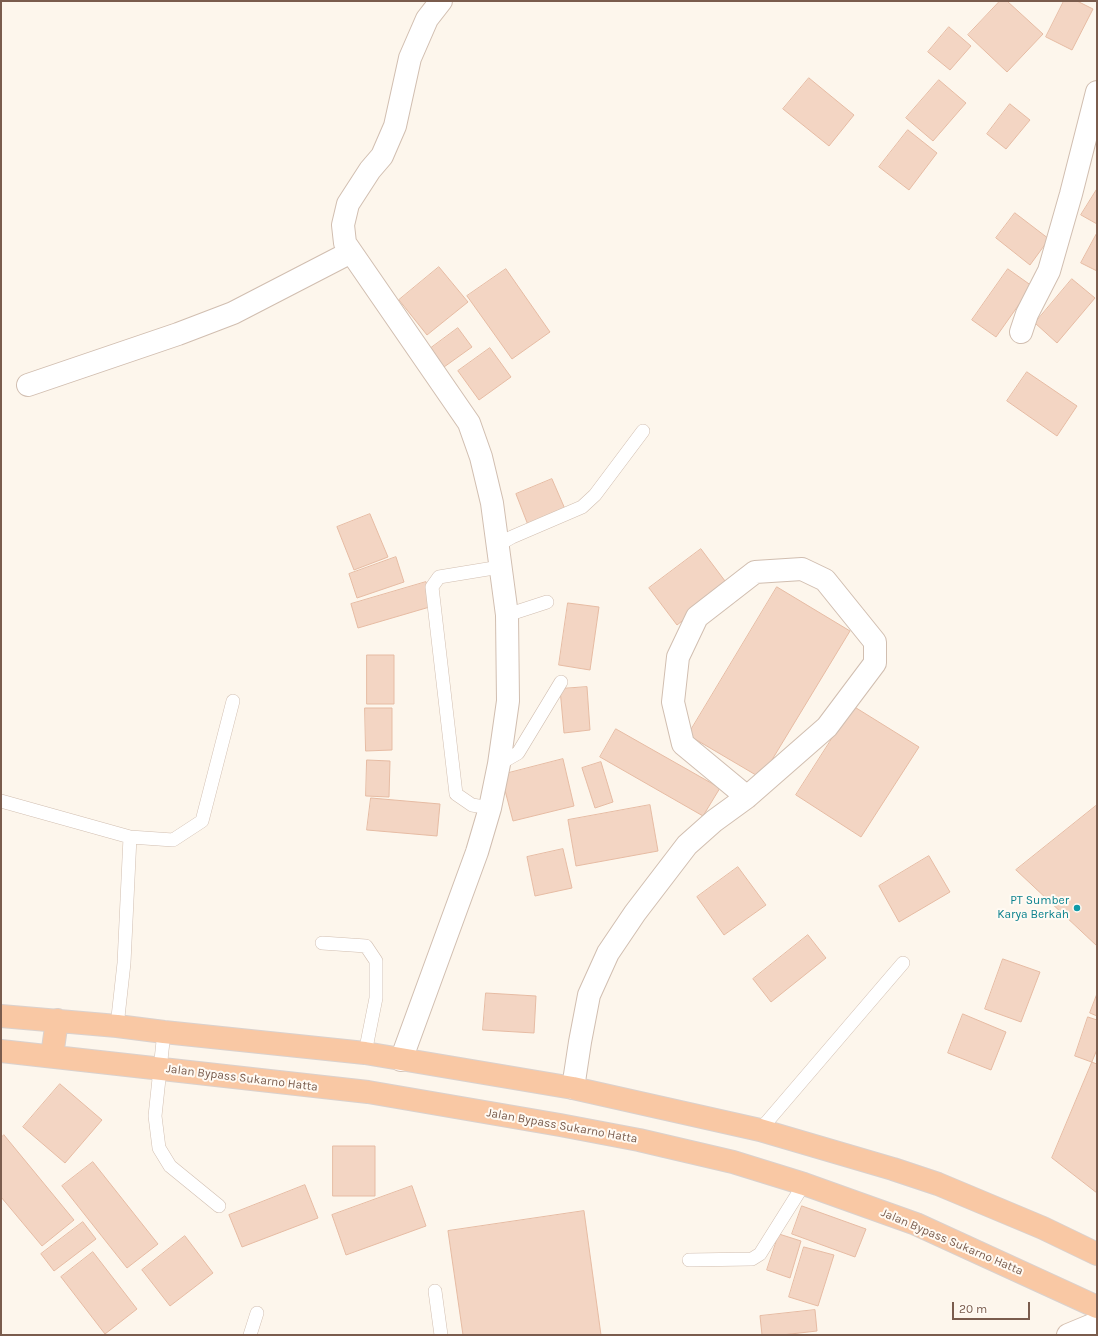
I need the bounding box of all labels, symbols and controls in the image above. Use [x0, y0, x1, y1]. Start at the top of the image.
place label: PT Sumber Karya Berkah [997, 894, 1069, 922]
marker: PT Sumber Karya Berkah [1072, 903, 1082, 913]
street label: Jalan Bypass Sukarno Hatta [165, 1062, 319, 1094]
street label: Jalan Bypass Sukarno Hatta [486, 1106, 638, 1146]
street label: Jalan Bypass Sukarno Hatta [879, 1206, 1025, 1278]
scale bar [954, 1294, 1032, 1320]
text: 20 m [959, 1302, 987, 1316]

